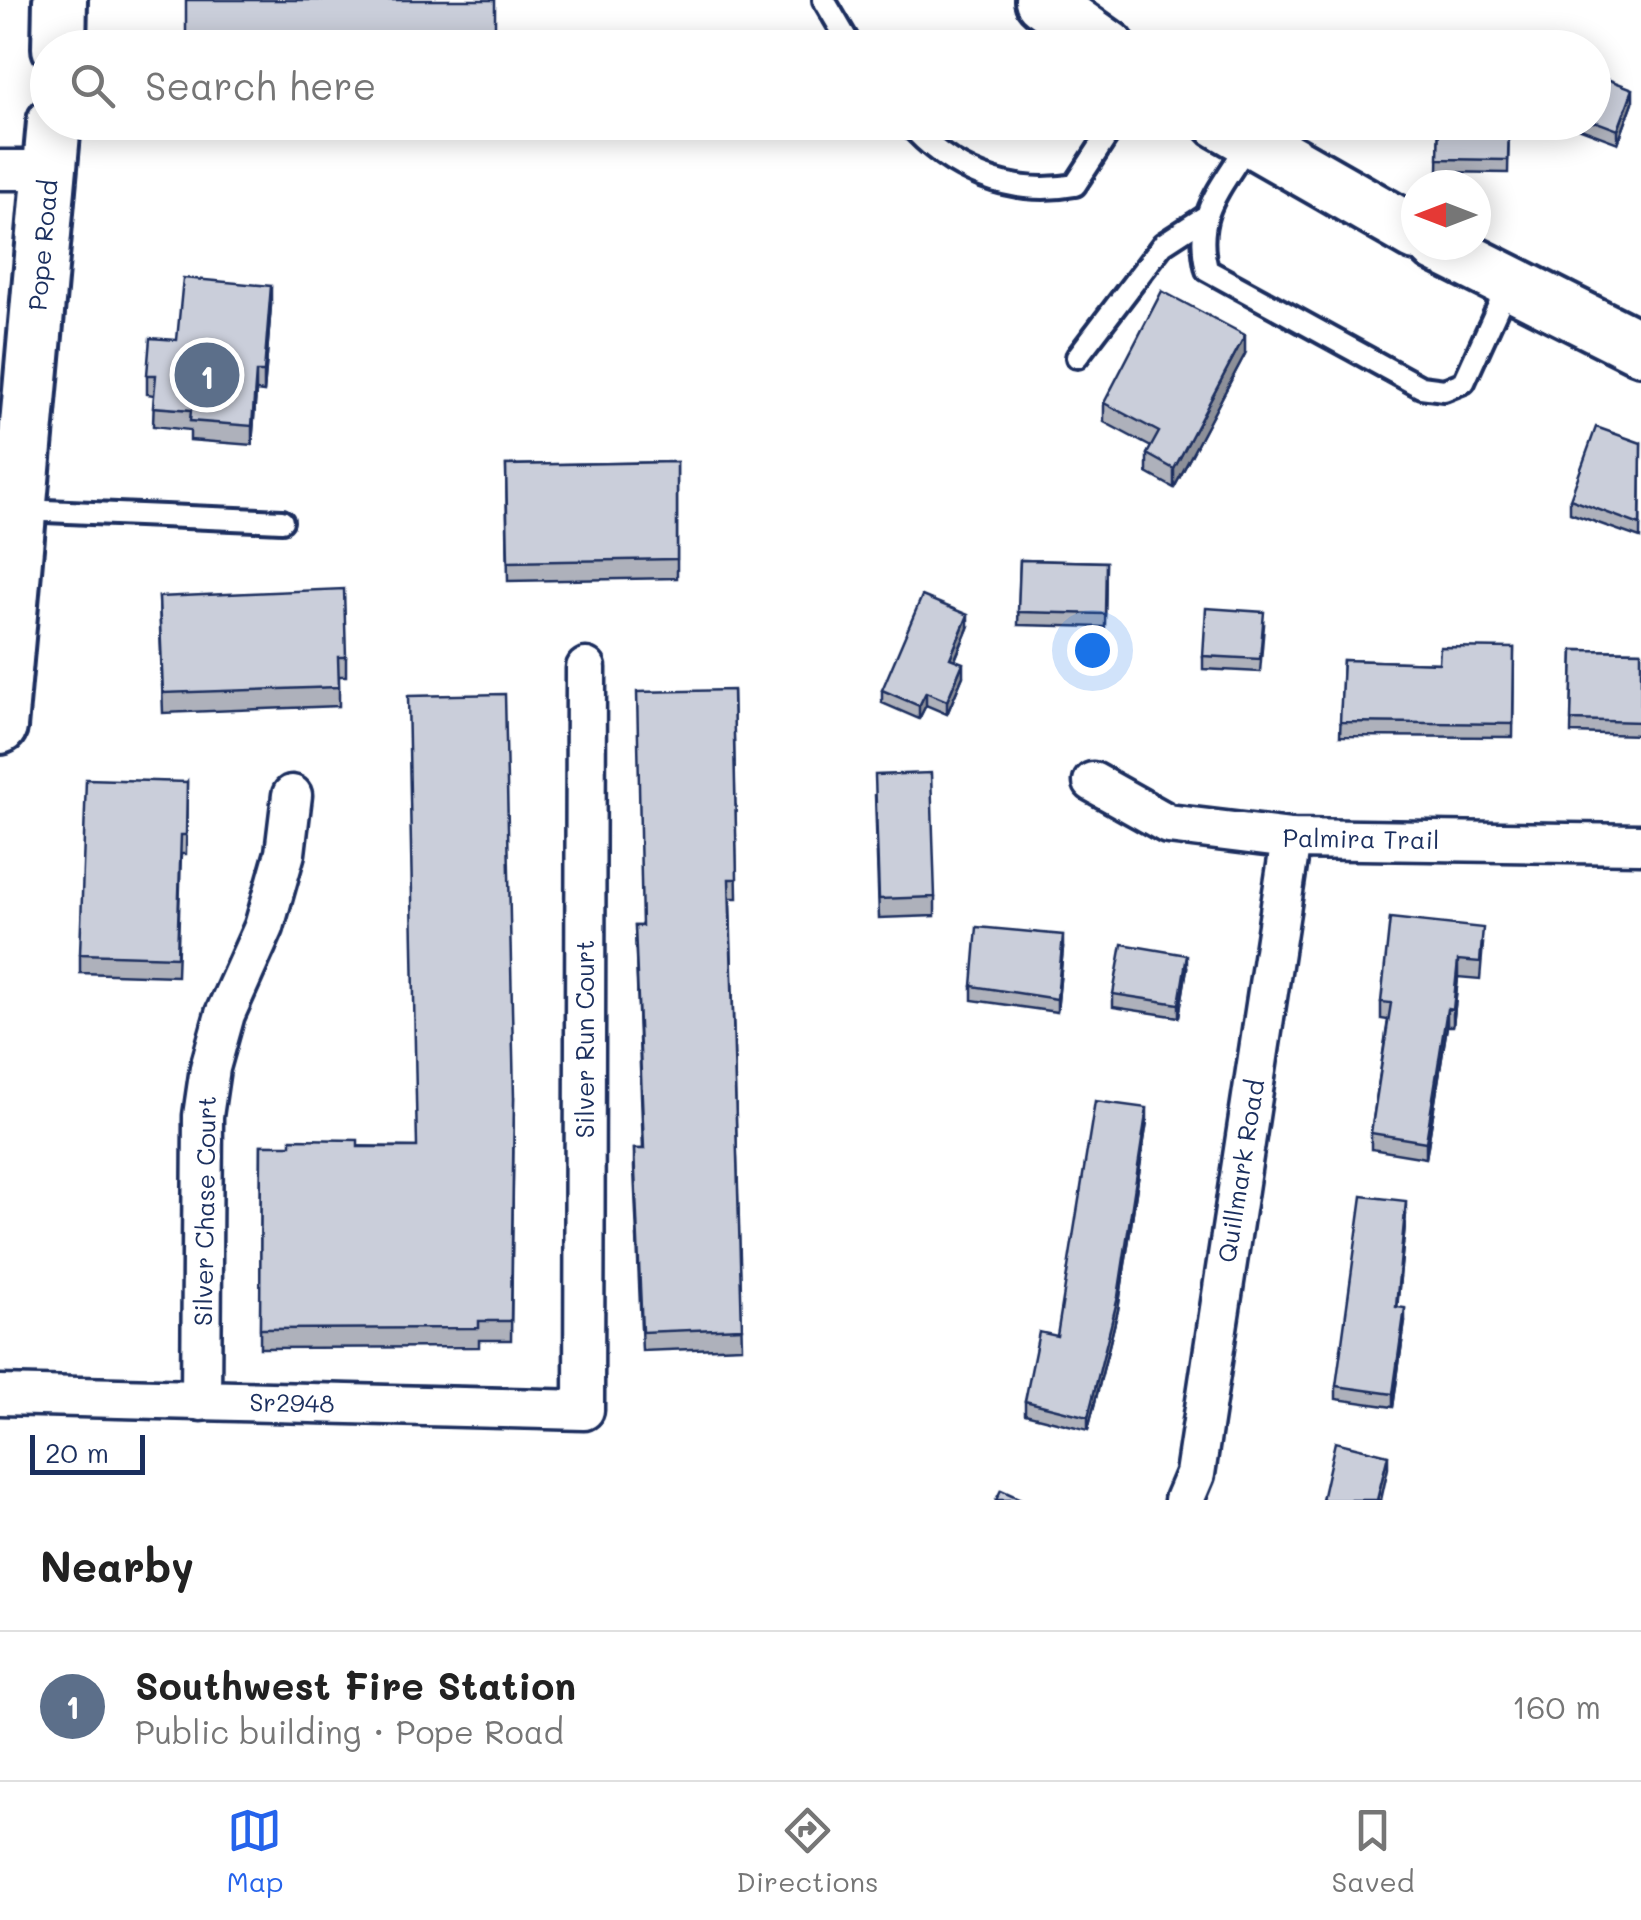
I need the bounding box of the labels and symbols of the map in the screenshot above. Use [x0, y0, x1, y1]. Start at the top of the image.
north arrow [1401, 170, 1491, 260]
street label: Pope Road [20, 178, 64, 312]
pin: 1 [174, 338, 240, 412]
your location [1067, 625, 1118, 676]
street label: Palmira Trail [1282, 821, 1440, 855]
street label: Silver Run Court [568, 940, 600, 1138]
street label: Quillmark Road [1210, 1077, 1270, 1265]
street label: Silver Chase Court [186, 1096, 222, 1326]
street label: Sr2948 [249, 1385, 335, 1419]
scale bar [30, 1430, 145, 1474]

